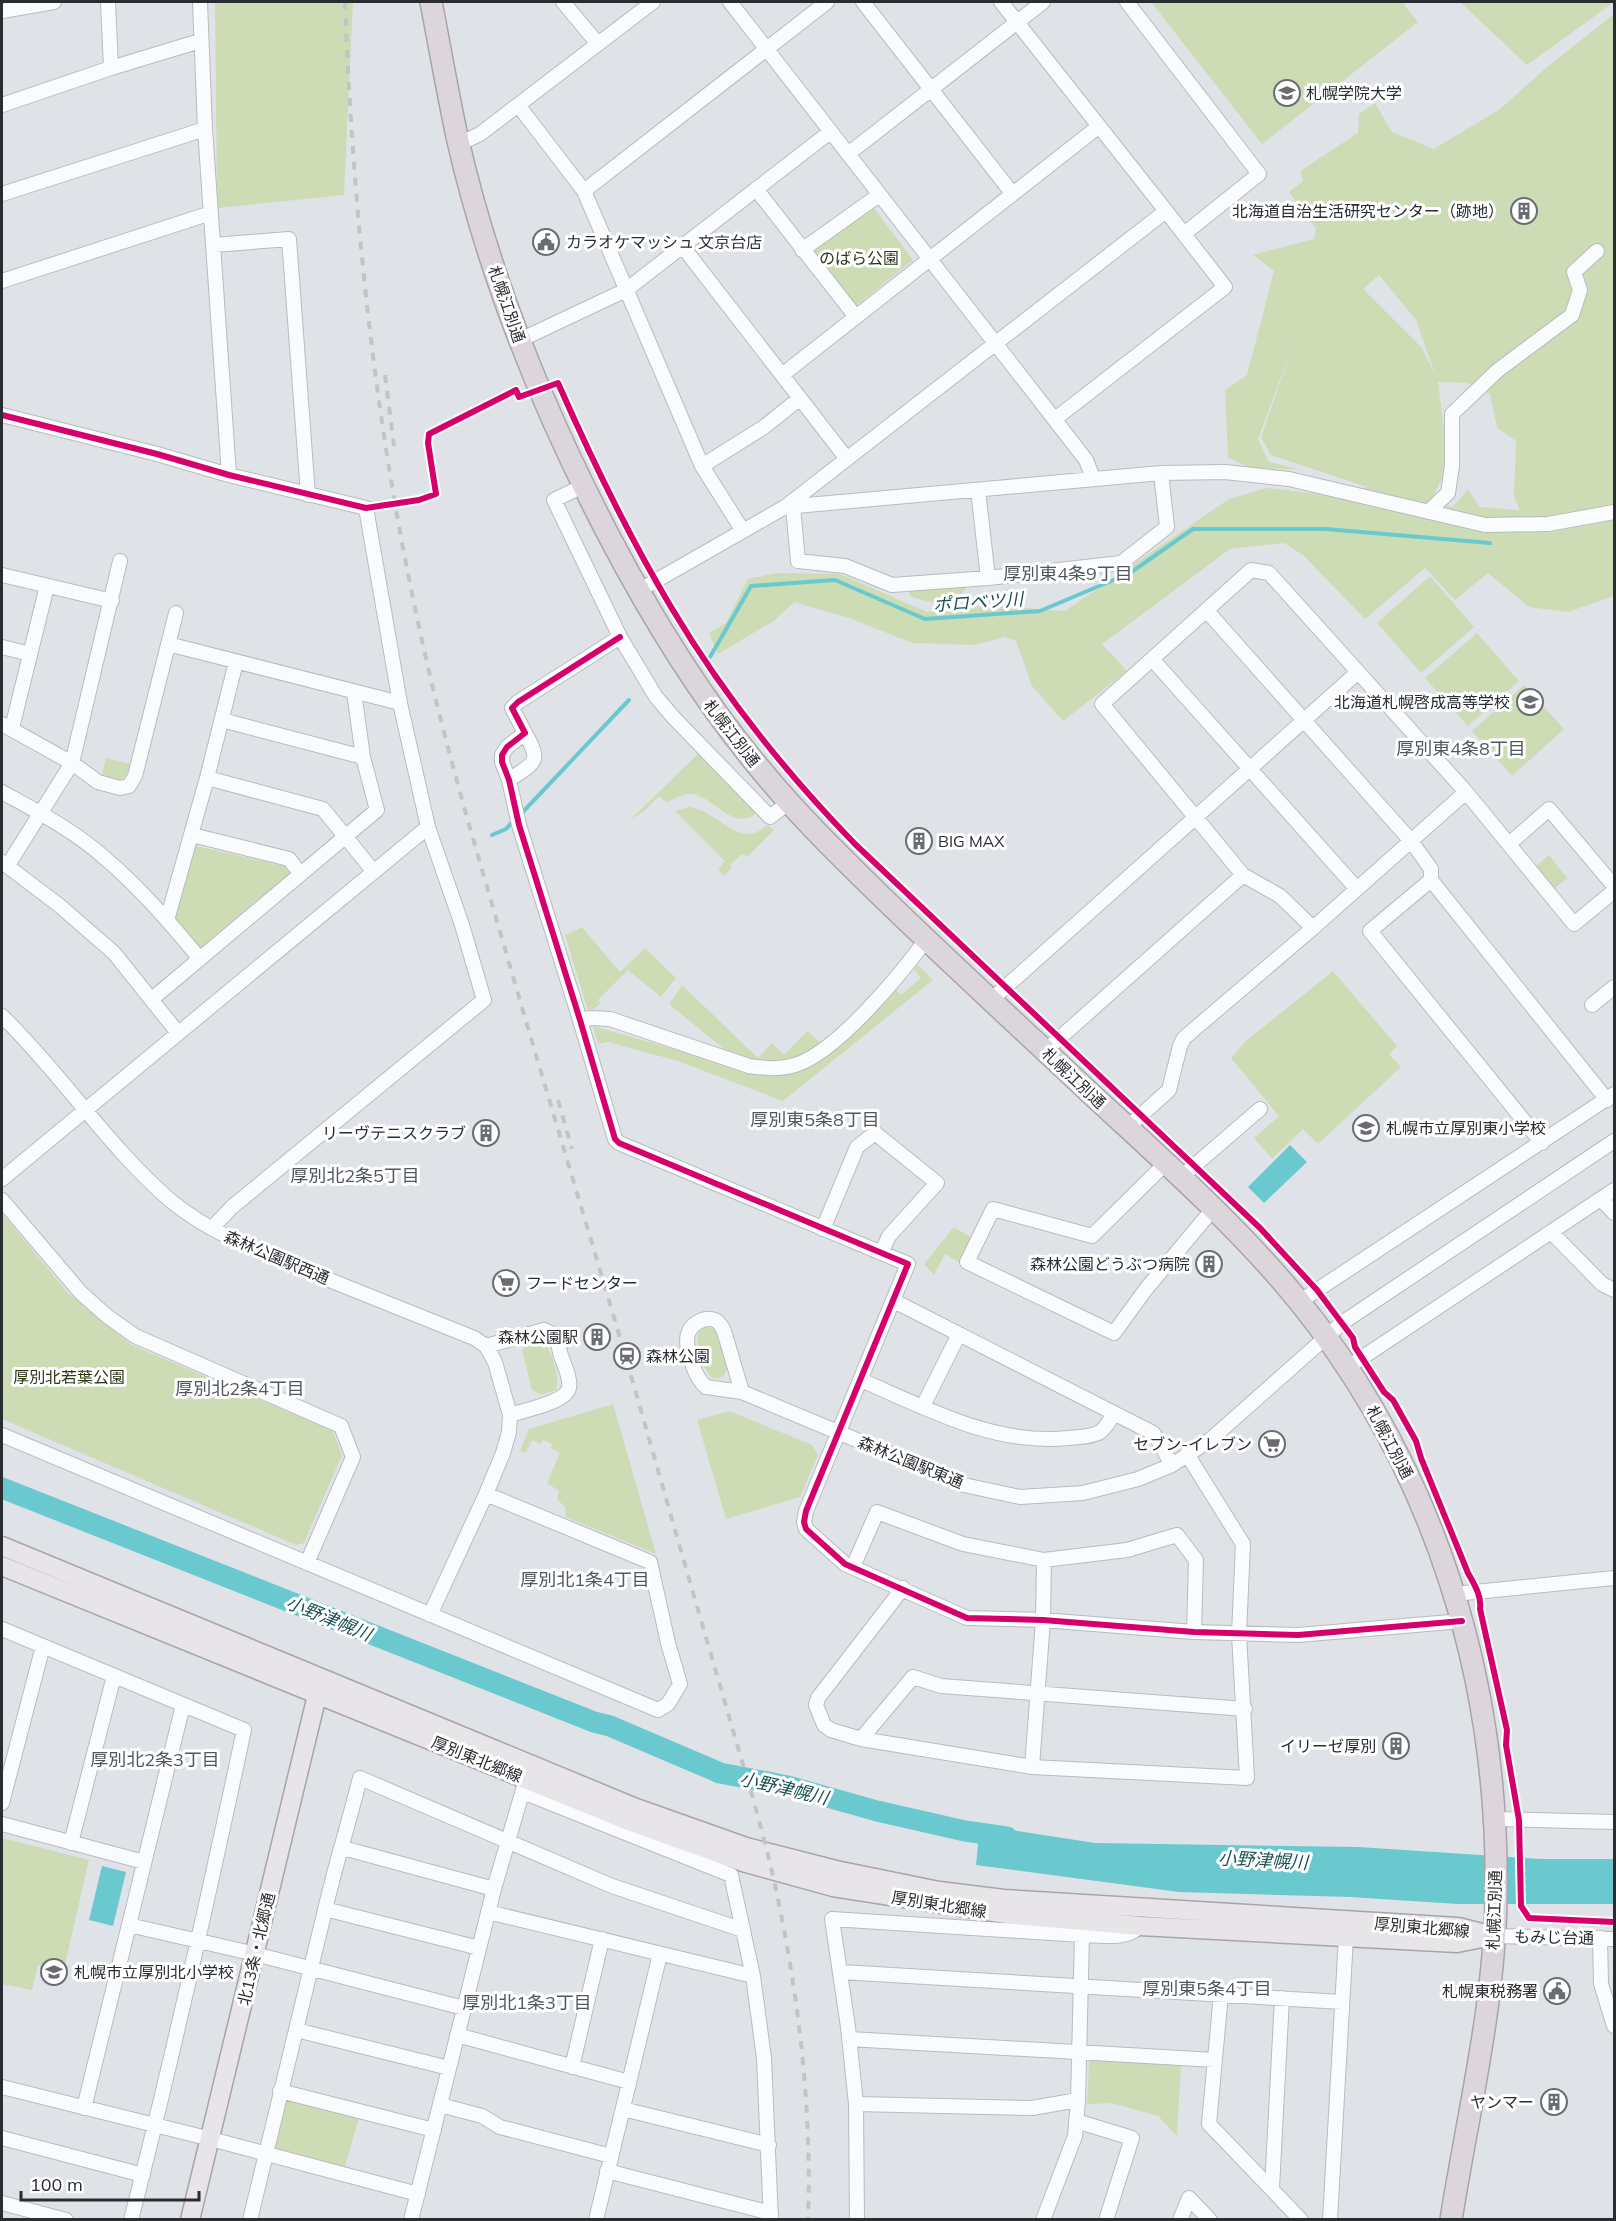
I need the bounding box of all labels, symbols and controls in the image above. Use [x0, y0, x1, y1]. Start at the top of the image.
school or university icon: 札幌学院大学 [1272, 78, 1302, 108]
place label: 札幌学院大学 [1306, 83, 1402, 103]
building icon: 北海道自治生活研究センター（跡地） [1509, 196, 1539, 226]
place label: 北海道自治生活研究センター（跡地） [1232, 201, 1504, 221]
public building icon: カラオケマッシュ 文京台店 [531, 227, 561, 257]
place label: カラオケマッシュ 文京台店 [566, 232, 762, 252]
park label: のばら公園 [819, 248, 899, 268]
street label: 札幌江別通 [485, 263, 529, 345]
district label: 厚別東4条9丁目 [1003, 562, 1133, 585]
water label: ポロベツ川 [932, 587, 1026, 617]
school or university icon: 北海道札幌啓成高等学校 [1515, 687, 1545, 717]
place label: 北海道札幌啓成高等学校 [1334, 692, 1510, 712]
street label: 札幌江別通 [699, 695, 765, 771]
district label: 厚別東4条8丁目 [1396, 737, 1526, 760]
building icon: BIG MAX [904, 826, 934, 856]
place label: BIG MAX [938, 831, 1005, 851]
street label: 札幌江別通 [1038, 1043, 1110, 1113]
district label: 厚別東5条8丁目 [750, 1108, 880, 1131]
school or university icon: 札幌市立厚別東小学校 [1351, 1113, 1381, 1143]
building icon: リーヴテニスクラブ [471, 1118, 501, 1148]
place label: 札幌市立厚別東小学校 [1386, 1118, 1546, 1138]
place label: リーヴテニスクラブ [322, 1123, 466, 1143]
district label: 厚別北2条5丁目 [290, 1164, 420, 1187]
street label: 森林公園駅西通 [222, 1226, 332, 1288]
building icon: 森林公園どうぶつ病院 [1194, 1249, 1224, 1279]
place label: 森林公園どうぶつ病院 [1030, 1254, 1190, 1274]
supermarket icon: フードセンター [491, 1268, 521, 1298]
place label: フードセンター [526, 1273, 638, 1293]
building icon: 森林公園駅 [582, 1322, 612, 1352]
place label: 森林公園駅 [498, 1327, 578, 1347]
station icon: 森林公園 [612, 1341, 642, 1371]
place label: 森林公園 [646, 1346, 710, 1366]
park label: 厚別北若葉公園 [13, 1367, 125, 1387]
district label: 厚別北2条4丁目 [175, 1377, 305, 1400]
street label: 札幌江別通 [1362, 1402, 1418, 1482]
supermarket icon: セブン-イレブン [1257, 1429, 1287, 1459]
street label: 森林公園駅東通 [855, 1432, 967, 1492]
place label: セブン-イレブン [1133, 1434, 1252, 1454]
district label: 厚別北1条4丁目 [520, 1568, 650, 1591]
water label: 小野津幌川 [283, 1590, 377, 1646]
building icon: イリーゼ厚別 [1381, 1731, 1411, 1761]
street label: 厚別東北郷線 [429, 1732, 525, 1786]
place label: イリーゼ厚別 [1280, 1736, 1376, 1756]
district label: 厚別北2条3丁目 [90, 1748, 220, 1771]
water label: 小野津幌川 [738, 1767, 832, 1810]
water label: 小野津幌川 [1217, 1846, 1311, 1874]
street label: 札幌江別通 [1483, 1870, 1505, 1950]
street label: 厚別東北郷線 [890, 1887, 988, 1921]
street label: 北13条・北郷通 [233, 1891, 279, 2007]
street label: 厚別東北郷線 [1373, 1913, 1471, 1941]
street label: もみじ台通 [1514, 1926, 1594, 1948]
school or university icon: 札幌市立厚別北小学校 [39, 1957, 69, 1987]
place label: 札幌市立厚別北小学校 [74, 1962, 234, 1982]
public building icon: 札幌東税務署 [1542, 1976, 1572, 2006]
district label: 厚別東5条4丁目 [1142, 1977, 1272, 2000]
place label: 札幌東税務署 [1442, 1981, 1538, 2001]
district label: 厚別北1条3丁目 [462, 1991, 592, 2014]
building icon: ヤンマー [1539, 2087, 1569, 2117]
place label: ヤンマー [1470, 2092, 1534, 2112]
scale bar [21, 2164, 200, 2202]
text: 100 m [30, 2173, 83, 2196]

